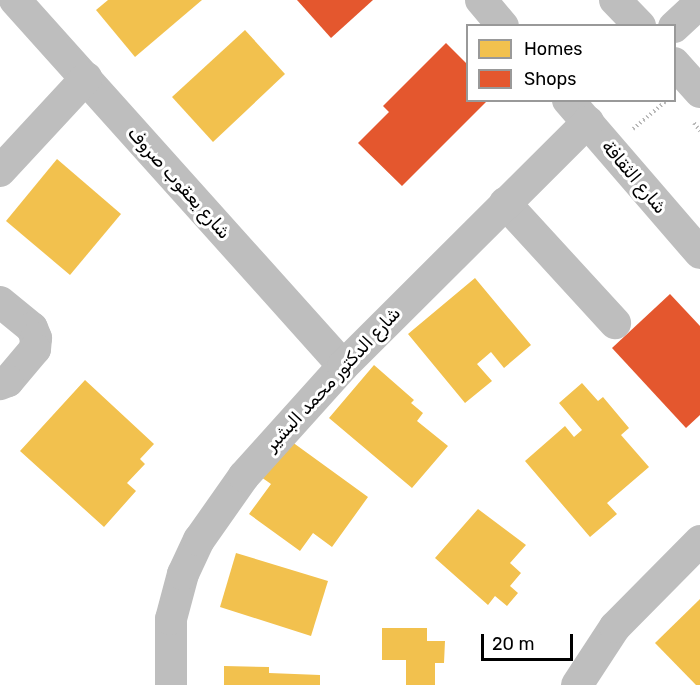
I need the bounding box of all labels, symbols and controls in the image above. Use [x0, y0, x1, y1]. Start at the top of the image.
legend [466, 24, 676, 102]
text: Homes [524, 38, 582, 60]
text: Shops [524, 68, 576, 90]
street label: شارع يعقوب صروف [123, 123, 235, 243]
street label: شارع الثقافة [597, 136, 671, 218]
street label: شارع الدكتور محمد البشير [261, 303, 405, 455]
scale bar [484, 622, 576, 660]
text: 20 m [492, 633, 534, 655]

